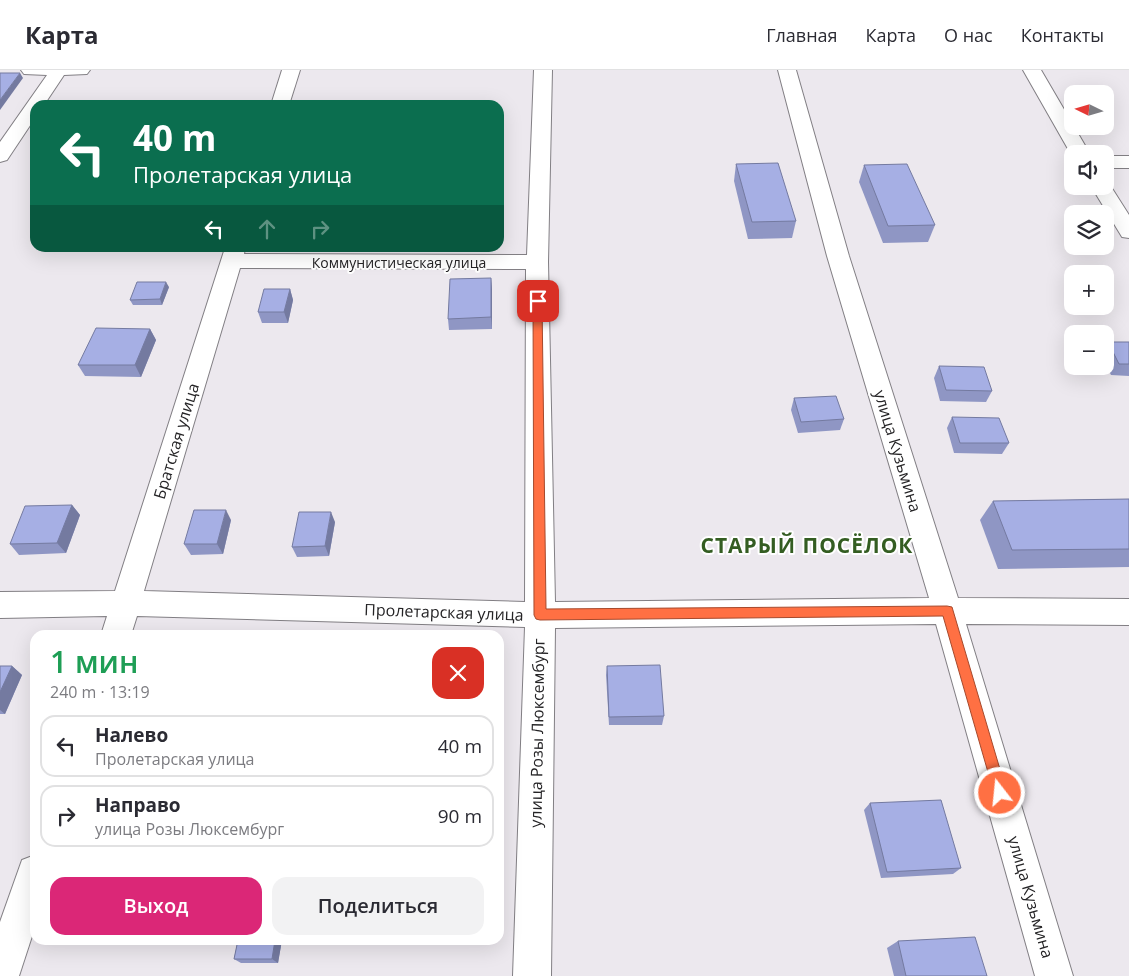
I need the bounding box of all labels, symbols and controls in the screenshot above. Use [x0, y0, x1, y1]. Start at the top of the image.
text: Карта [25, 18, 99, 51]
text: Главная [766, 23, 838, 47]
text: Карта [866, 23, 916, 47]
text: О нас [944, 23, 993, 47]
text: Контакты [1021, 23, 1104, 47]
north arrow [1064, 85, 1114, 135]
map controls [1064, 85, 1114, 375]
text: 40 m [133, 114, 216, 161]
icon: left [50, 120, 115, 185]
button: sound [1064, 145, 1114, 195]
text: Пролетарская улица [133, 159, 352, 189]
button: layers [1064, 205, 1114, 255]
icon: left [200, 215, 228, 243]
icon: ahead [253, 215, 281, 243]
icon: right [306, 215, 334, 243]
street label: Коммунистическая улица [312, 253, 486, 272]
button: + [1064, 265, 1114, 315]
pin [517, 280, 559, 322]
icon: arrive [524, 287, 552, 315]
button: − [1064, 325, 1114, 375]
street label: Братская улица [148, 380, 204, 502]
street label: улица Кузьмина [869, 387, 927, 515]
district label: СТАРЫЙ ПОСЁЛОК [701, 531, 913, 559]
street label: Пролетарская улица [364, 598, 524, 626]
street label: улица Розы Люксембург [524, 638, 550, 828]
text: 1 мин [50, 641, 138, 682]
button: close [432, 647, 484, 699]
text: 240 m · 13:19 [50, 681, 150, 703]
text: Налево [95, 722, 168, 748]
icon: left [52, 732, 80, 760]
text: 40 m [438, 733, 482, 759]
text: Пролетарская улица [95, 748, 255, 770]
position arrow [973, 766, 1025, 818]
text: Направо [95, 792, 181, 818]
icon: right [52, 802, 80, 830]
text: 90 m [438, 803, 482, 829]
text: улица Розы Люксембург [95, 818, 284, 840]
street label: улица Кузьмина [1003, 833, 1059, 961]
button: Выход [50, 877, 262, 935]
button: Поделиться [272, 877, 484, 935]

